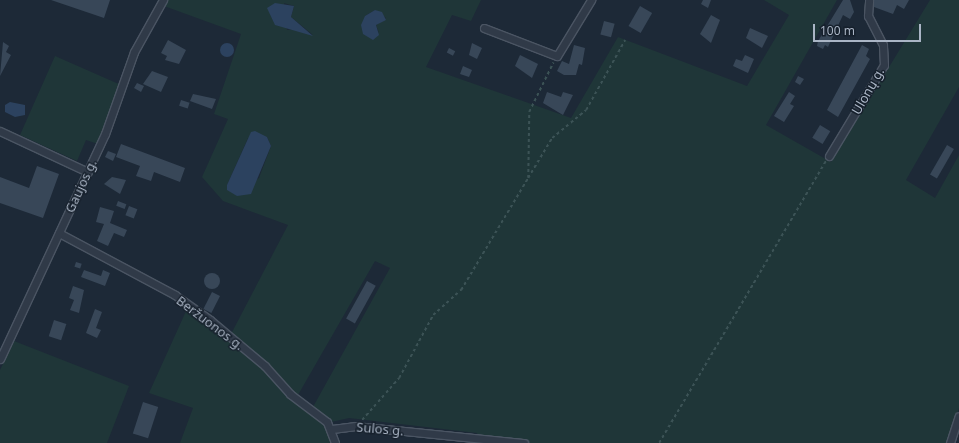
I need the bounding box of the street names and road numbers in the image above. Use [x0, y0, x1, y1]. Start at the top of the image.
street label: Ulonų g. [848, 65, 888, 117]
street label: Gaujos g. [62, 157, 100, 215]
street label: Beržuonos g. [173, 293, 247, 353]
street label: Sulos g. [356, 419, 404, 439]

